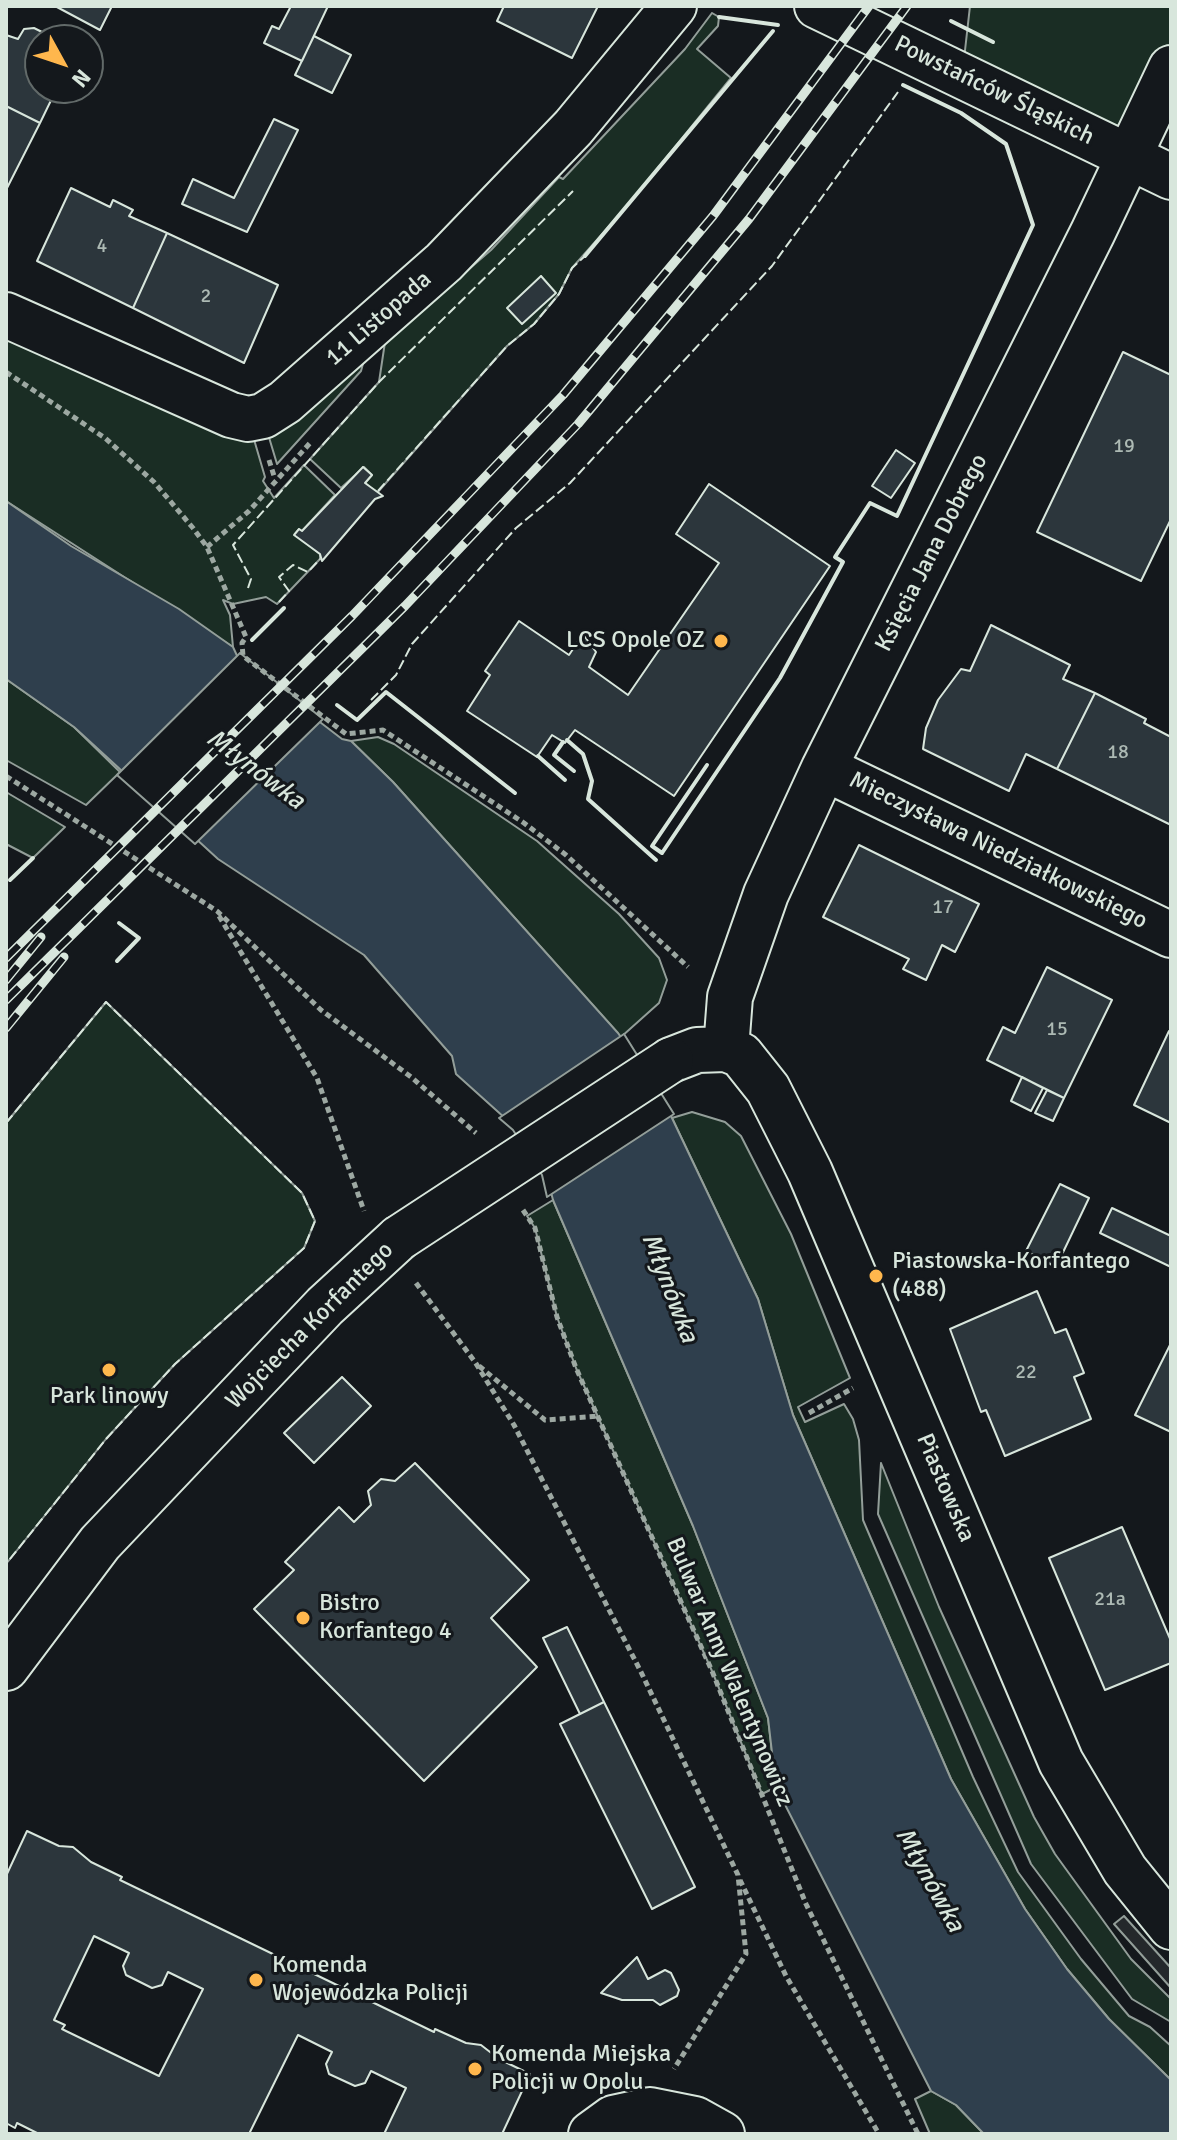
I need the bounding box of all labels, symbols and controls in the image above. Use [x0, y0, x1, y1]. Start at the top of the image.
north arrow [24, 24, 104, 104]
street label: Powstańców Śląskich [889, 30, 1099, 152]
text: N [66, 64, 96, 93]
house number: 4 [97, 235, 107, 259]
street label: 11 Listopada [320, 265, 438, 373]
house number: 2 [201, 285, 211, 309]
house number: 19 [1113, 435, 1135, 459]
street label: Księcia Jana Dobrego [870, 449, 994, 657]
place label: LCS Opole OZ [566, 627, 705, 655]
marker: LCS Opole OZ [712, 632, 730, 650]
water label: Młynówka [200, 723, 310, 817]
house number: 18 [1107, 741, 1129, 765]
street label: Mieczysława Niedziałkowskiego [844, 766, 1152, 936]
house number: 17 [932, 896, 954, 920]
house number: 15 [1046, 1018, 1068, 1042]
water label: Młynówka [634, 1229, 704, 1347]
street label: Wojciecha Korfantego [220, 1236, 400, 1416]
place label: Piastowska-Korfantego (488) [892, 1248, 1130, 1304]
marker: Piastowska-Korfantego (488) [867, 1267, 885, 1285]
marker: Park linowy [100, 1361, 118, 1379]
house number: 22 [1015, 1361, 1037, 1385]
place label: Park linowy [50, 1383, 168, 1411]
street label: Piastowska [909, 1429, 981, 1547]
street label: Bulwar Anny Walentynowicz [659, 1533, 799, 1811]
house number: 21a [1094, 1588, 1126, 1612]
place label: Bistro Korfantego 4 [319, 1590, 452, 1646]
marker: Bistro Korfantego 4 [294, 1609, 312, 1627]
water label: Młynówka [888, 1822, 970, 1938]
place label: Komenda Wojewódzka Policji [272, 1952, 468, 2008]
marker: Komenda Wojewódzka Policji [247, 1971, 265, 1989]
place label: Komenda Miejska Policji w Opolu [491, 2041, 671, 2097]
marker: Komenda Miejska Policji w Opolu [466, 2060, 484, 2078]

